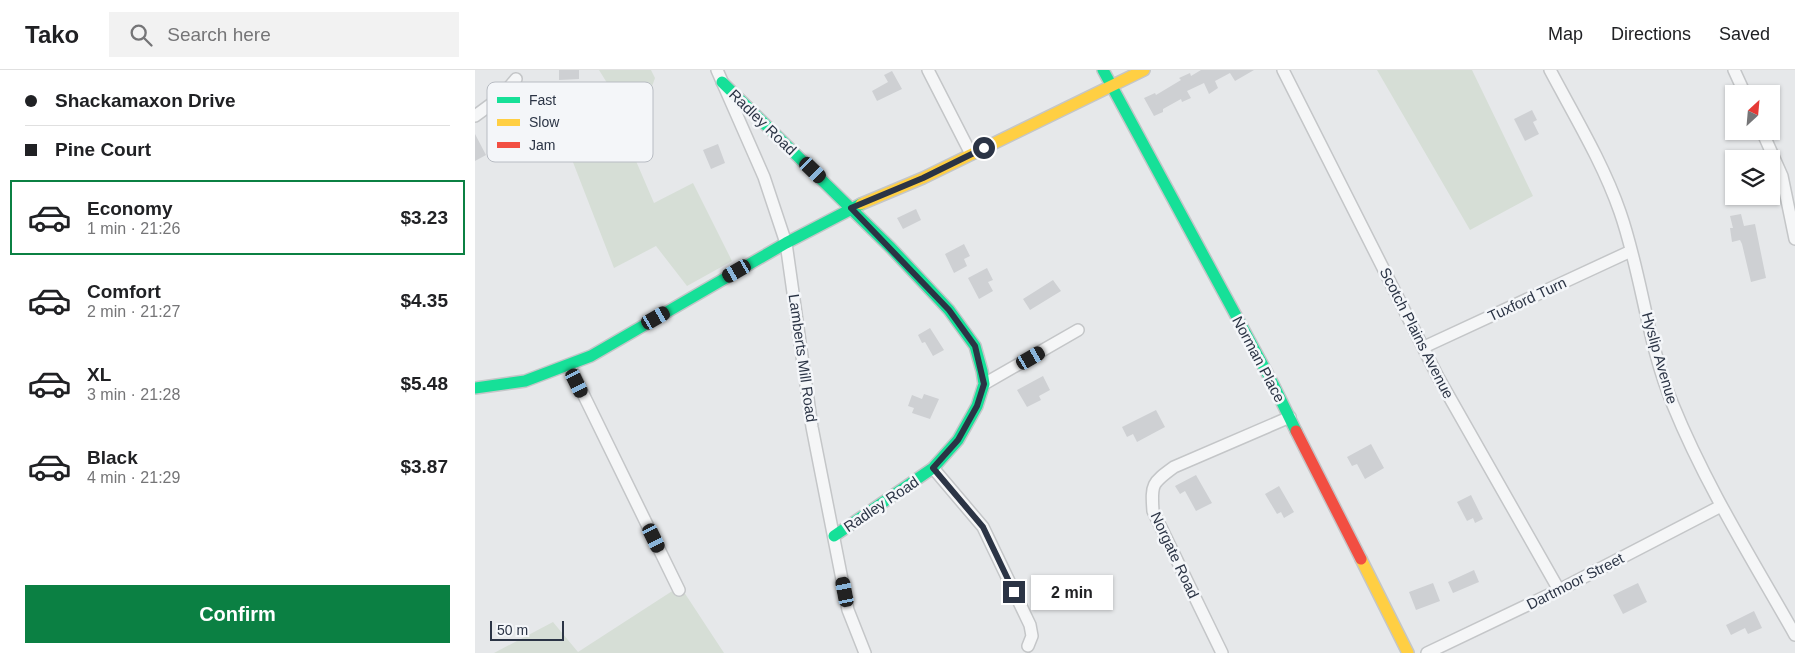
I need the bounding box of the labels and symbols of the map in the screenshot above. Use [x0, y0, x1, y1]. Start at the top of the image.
legend [487, 82, 653, 162]
north arrow [1725, 85, 1780, 140]
street label: Radley Road [726, 86, 800, 158]
text: Fast [529, 92, 556, 108]
text: Slow [529, 114, 560, 130]
text: Jam [529, 137, 555, 153]
route start [973, 137, 995, 159]
car [797, 154, 829, 186]
car [720, 257, 753, 285]
street label: Scotch Plains Avenue [1377, 265, 1457, 401]
street label: Tuxford Turn [1485, 273, 1569, 325]
street label: Lamberts Mill Road [786, 293, 820, 423]
car [639, 304, 672, 332]
street label: Hyslip Avenue [1639, 310, 1681, 406]
street label: Norman Place [1229, 313, 1289, 405]
car [1014, 344, 1047, 372]
car [563, 366, 590, 400]
street label: Radley Road [840, 473, 922, 535]
street label: Norgate Road [1148, 509, 1202, 601]
car [640, 521, 667, 555]
street label: Dartmoor Street [1524, 549, 1627, 613]
callout: 2 min [1031, 574, 1114, 610]
car [834, 576, 855, 608]
route end [1003, 581, 1025, 603]
scale bar [490, 618, 564, 641]

